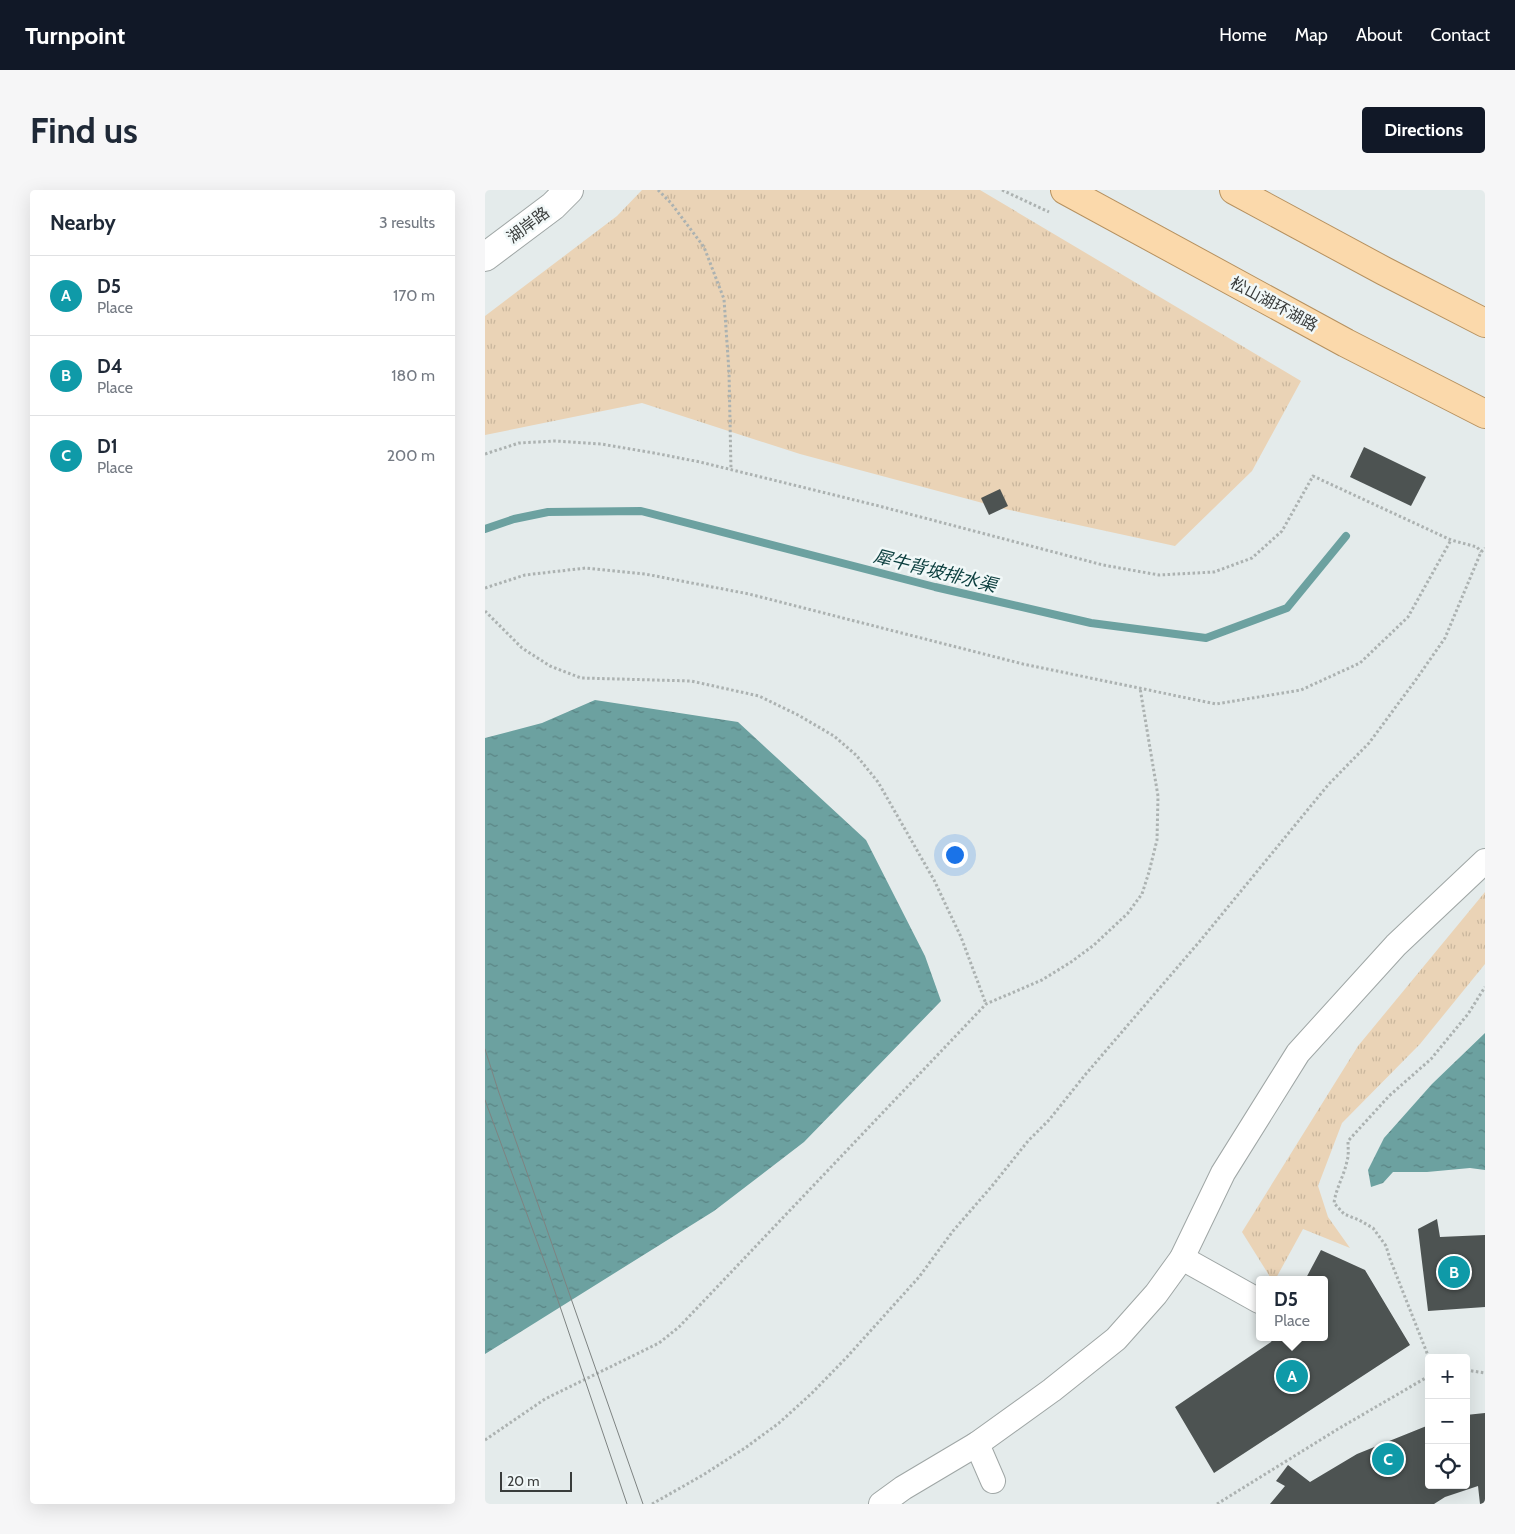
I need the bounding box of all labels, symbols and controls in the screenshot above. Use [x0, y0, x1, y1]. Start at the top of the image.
text: Turnpoint [25, 21, 125, 50]
text: Home [1219, 24, 1267, 46]
text: Map [1295, 24, 1328, 46]
text: About [1356, 24, 1402, 46]
text: Contact [1430, 24, 1490, 46]
button: Directions [1362, 107, 1485, 153]
text: Find us [30, 109, 138, 152]
street label: 湖岸路 [503, 203, 553, 247]
text: Nearby [50, 210, 116, 235]
text: 3 results [379, 213, 435, 232]
street label: 松山湖环湖路 [1227, 273, 1321, 335]
text: D5 [97, 275, 121, 298]
text: A [61, 286, 71, 305]
text: 170 m [393, 286, 435, 305]
text: Place [97, 298, 133, 317]
text: D4 [97, 355, 122, 378]
text: B [61, 366, 71, 385]
text: 180 m [391, 366, 435, 385]
text: Place [97, 378, 133, 397]
text: D1 [97, 435, 118, 458]
text: C [61, 446, 71, 465]
text: 200 m [387, 446, 435, 465]
text: Place [97, 458, 133, 477]
water label: 犀牛背坡排水渠 [871, 545, 1002, 598]
your location [942, 842, 968, 868]
pin: B [1438, 1253, 1470, 1291]
popup [1256, 1276, 1328, 1341]
text: D5 [1274, 1288, 1298, 1311]
text: Place [1274, 1311, 1310, 1330]
map controls [1425, 1354, 1470, 1489]
button: + [1425, 1354, 1470, 1399]
pin: A [1276, 1357, 1308, 1395]
button: − [1425, 1399, 1470, 1444]
pin: C [1372, 1440, 1404, 1478]
button: locate [1425, 1444, 1470, 1489]
scale bar [500, 1469, 573, 1492]
text: 20 m [507, 1472, 540, 1490]

